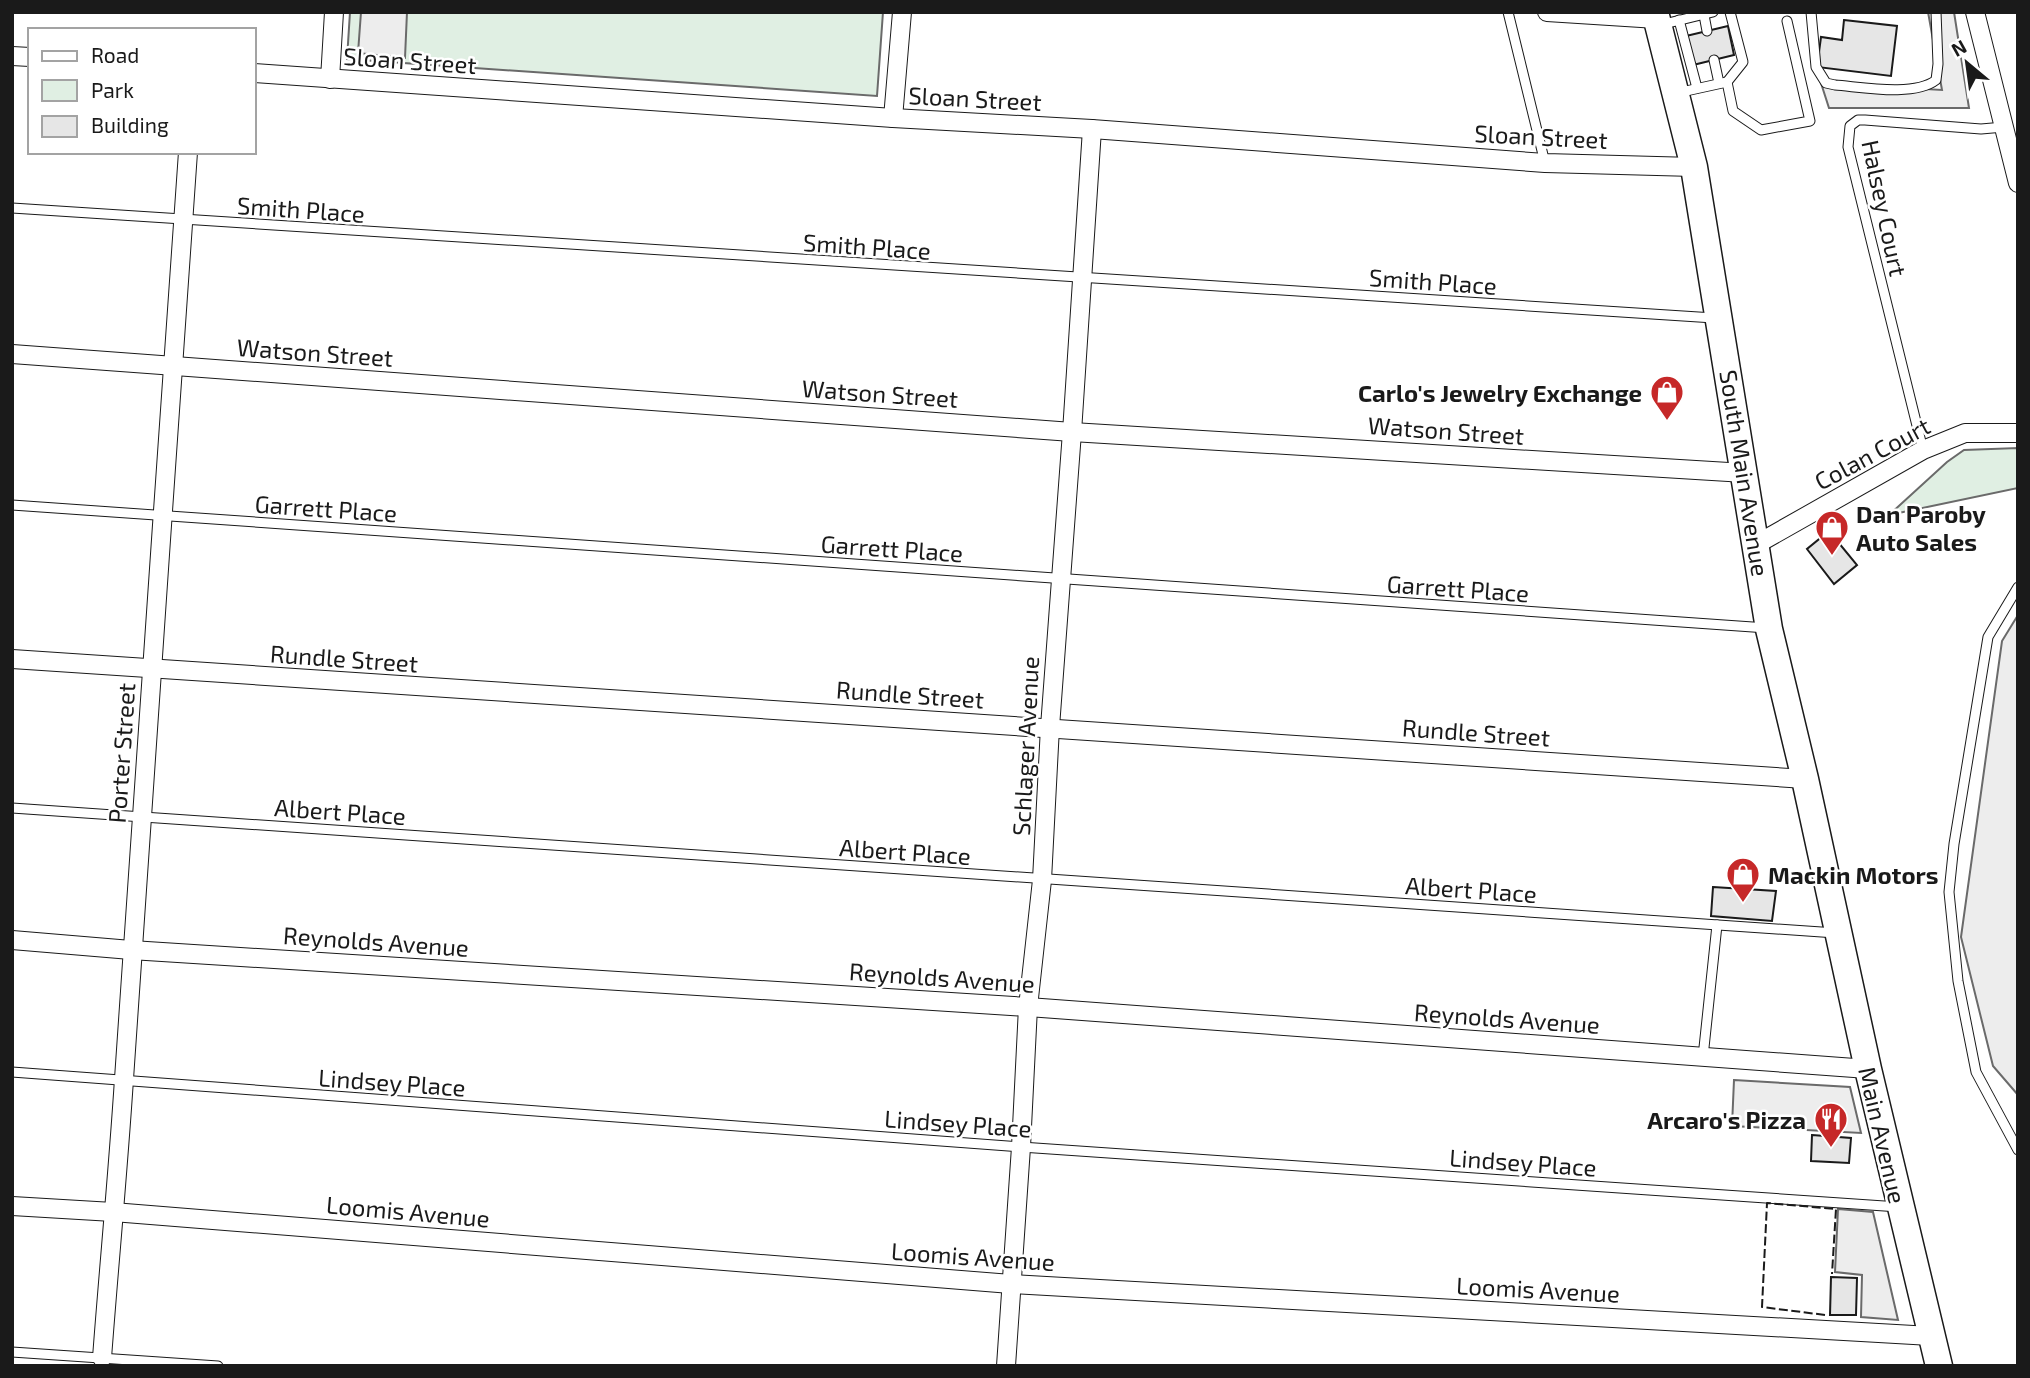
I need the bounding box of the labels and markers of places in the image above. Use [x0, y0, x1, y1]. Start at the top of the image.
shop icon: Carlo's Jewelry Exchange [1648, 373, 1686, 422]
place label: Carlo's Jewelry Exchange [1358, 378, 1642, 407]
place label: Dan Paroby Auto Sales [1856, 499, 1986, 556]
shop icon: Dan Paroby Auto Sales [1813, 508, 1851, 557]
shop icon: Mackin Motors [1724, 855, 1762, 904]
place label: Mackin Motors [1768, 860, 1939, 889]
restaurant icon: Arcaro's Pizza [1812, 1100, 1850, 1149]
place label: Arcaro's Pizza [1647, 1105, 1806, 1134]

